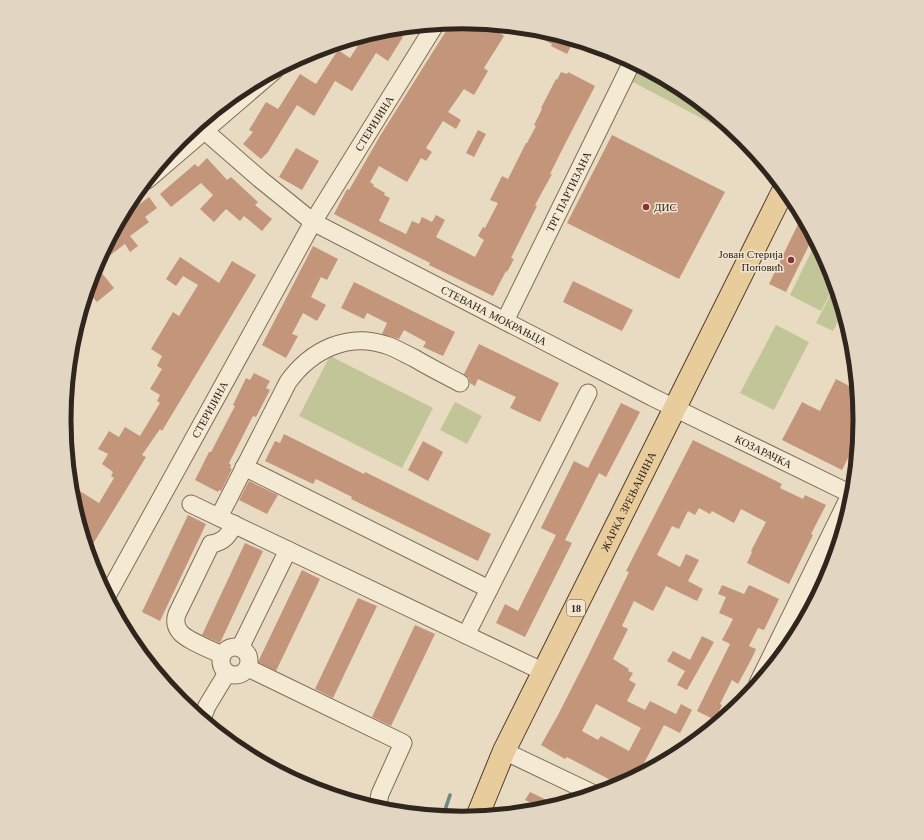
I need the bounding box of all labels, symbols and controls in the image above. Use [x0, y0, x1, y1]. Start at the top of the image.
street label: СТЕРИЈИНА [352, 93, 396, 153]
street label: ТРГ ПАРТИЗАНА [544, 149, 593, 234]
place label: ДИС [654, 201, 677, 213]
marker: ДИС [641, 202, 651, 212]
place label: Јован Стерија Поповић [718, 248, 783, 273]
marker: Јован Стерија Поповић [786, 255, 796, 265]
street label: СТЕВАНА МОКРАЊЦА [439, 283, 549, 348]
street label: СТЕРИЈИНА [189, 379, 230, 440]
street label: КОЗАРАЧКА [733, 432, 794, 470]
street label: ЖАРКА ЗРЕЊАНИНА [598, 450, 658, 553]
road number: 18 [567, 600, 585, 616]

